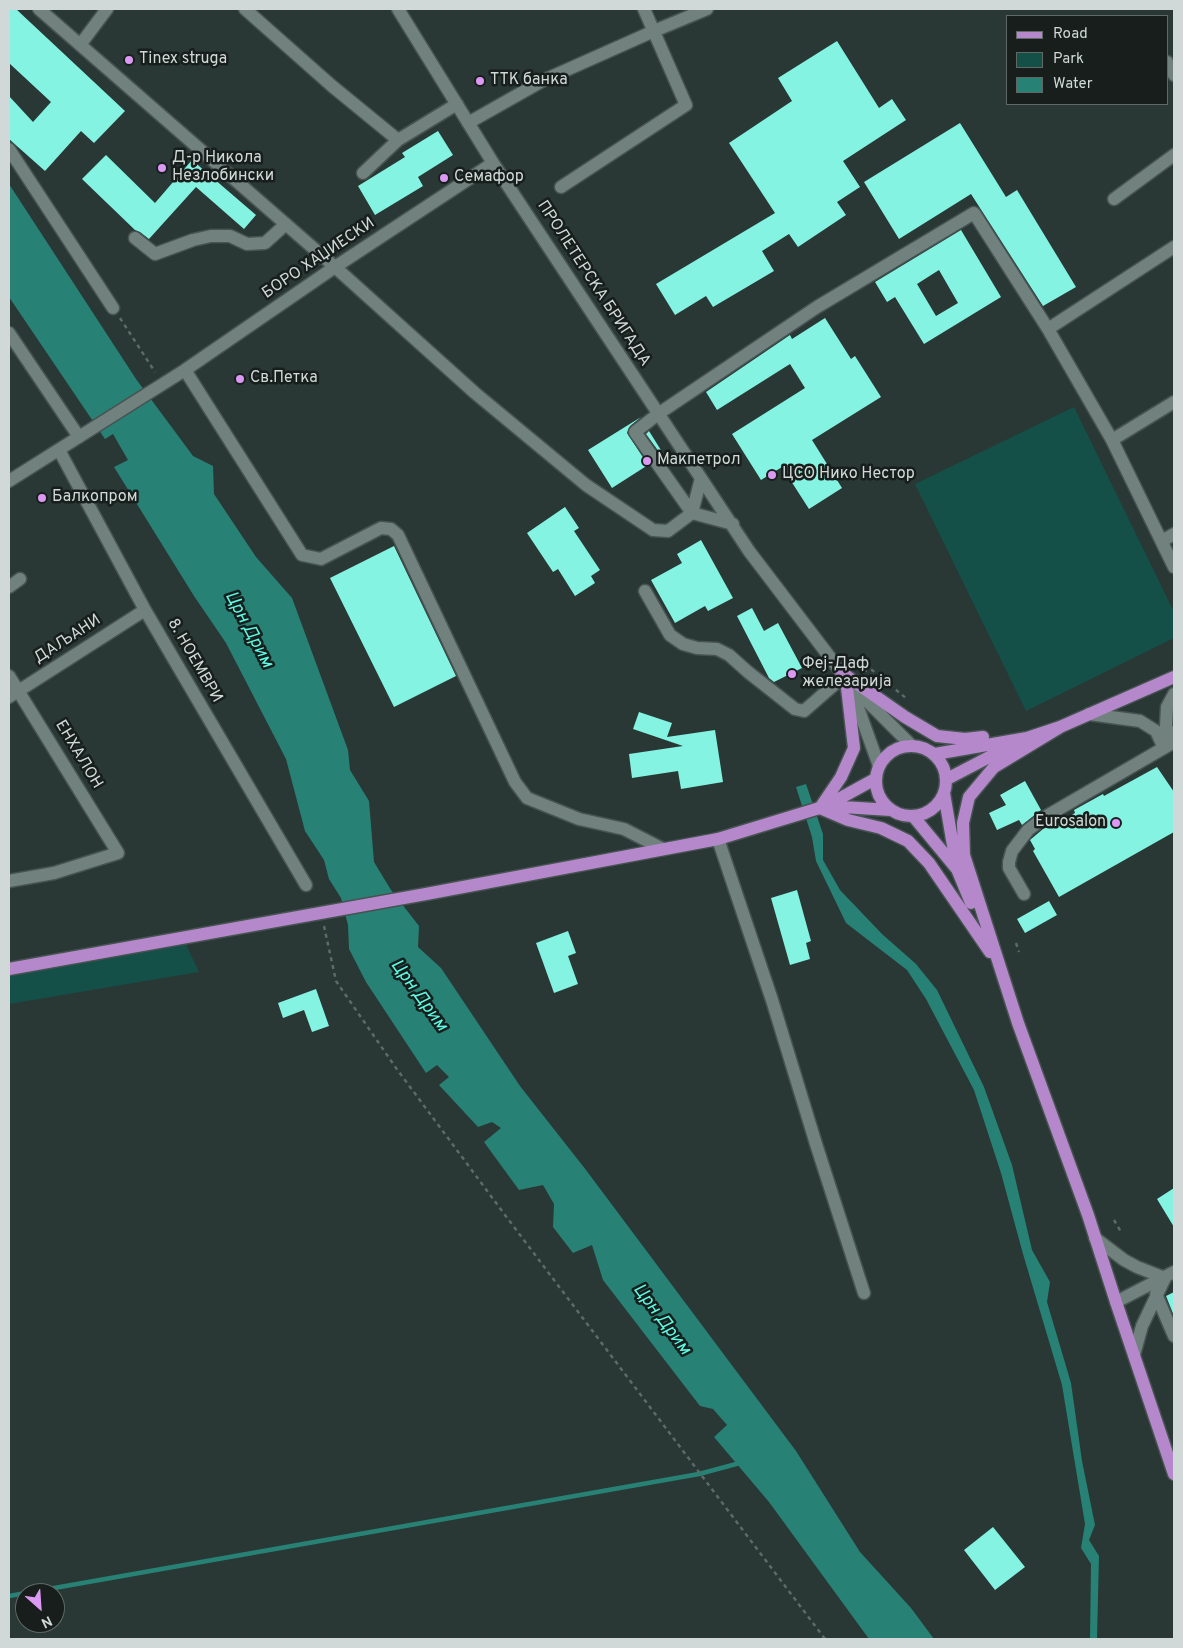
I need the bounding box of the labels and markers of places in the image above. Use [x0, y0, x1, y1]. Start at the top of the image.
place label: Tinex struga [139, 50, 227, 70]
marker: Tinex struga [123, 54, 135, 66]
place label: TTK банка [490, 71, 568, 91]
marker: TTK банка [474, 75, 486, 87]
place label: Д-р Никола Незлобински [172, 149, 274, 187]
marker: Д-р Никола Незлобински [156, 162, 168, 174]
place label: Семафор [454, 168, 524, 188]
marker: Семафор [438, 172, 450, 184]
place label: Св.Петка [250, 369, 318, 389]
marker: Св.Петка [234, 373, 246, 385]
place label: Макпетрол [657, 451, 741, 471]
marker: Макпетрол [641, 455, 653, 467]
place label: ЦСО Нико Нестор [782, 465, 915, 485]
marker: ЦСО Нико Нестор [766, 469, 778, 481]
place label: Балкопром [52, 488, 138, 508]
marker: Балкопром [36, 492, 48, 504]
place label: Феј-Даф железарија [802, 655, 891, 693]
marker: Феј-Даф железарија [786, 668, 798, 680]
place label: Eurosalon [1035, 813, 1106, 833]
marker: Eurosalon [1110, 817, 1122, 829]

